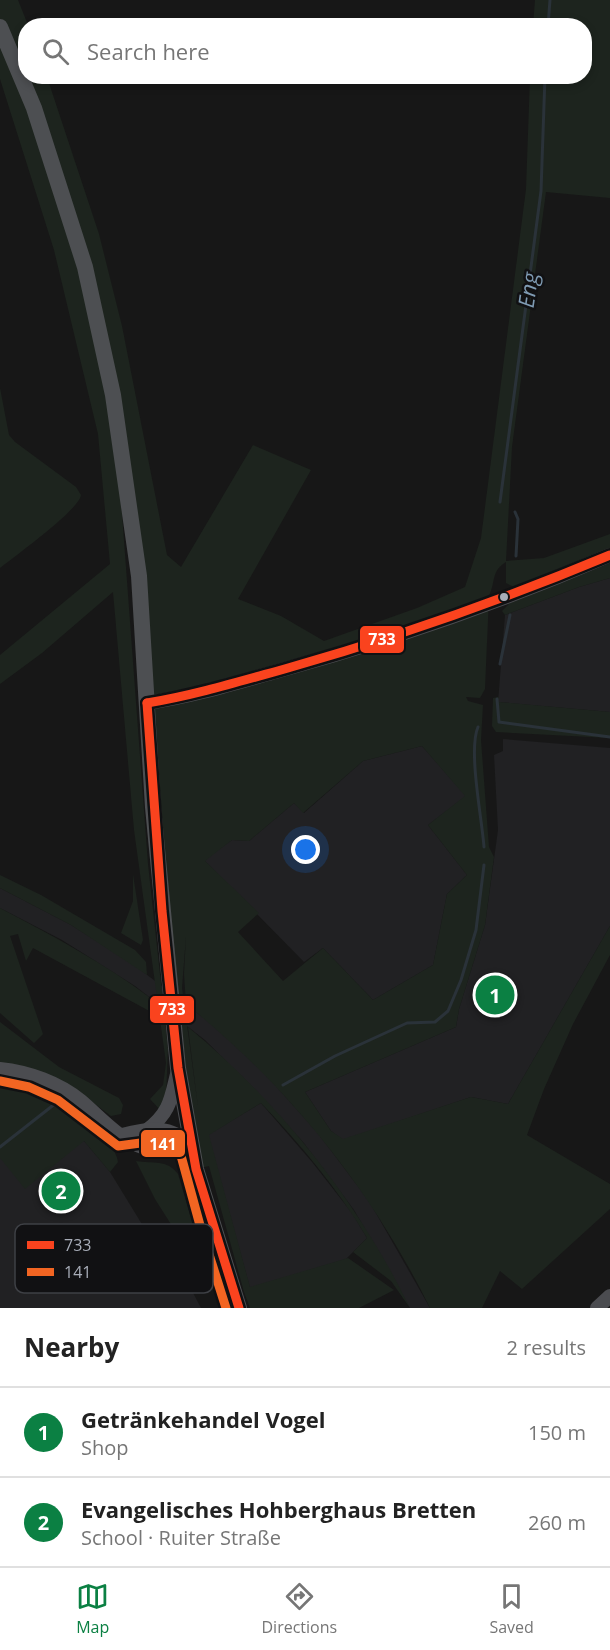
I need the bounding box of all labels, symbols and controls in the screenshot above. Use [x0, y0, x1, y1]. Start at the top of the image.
search box [18, 18, 592, 84]
icon: search [39, 35, 72, 68]
text: Search here [87, 36, 210, 66]
water label: Eng [510, 269, 545, 310]
unlabelled marker [498, 591, 510, 603]
line badge: 733 [359, 625, 405, 654]
text: 733 [368, 628, 396, 650]
your location [291, 835, 320, 864]
pin: 1 [476, 972, 514, 1018]
line badge: 733 [149, 995, 195, 1024]
text: 733 [158, 998, 186, 1020]
line badge: 141 [140, 1129, 186, 1158]
text: 141 [149, 1133, 177, 1155]
pin: 2 [42, 1168, 80, 1214]
legend [15, 1224, 213, 1293]
text: 733 [64, 1234, 91, 1256]
text: 141 [64, 1261, 91, 1283]
text: Nearby [24, 1329, 119, 1365]
text: 2 results [506, 1334, 586, 1361]
text: Getränkehandel Vogel [81, 1404, 325, 1434]
text: 1 [38, 1419, 49, 1446]
text: 150 m [528, 1419, 586, 1446]
text: Shop [81, 1434, 129, 1461]
text: Evangelisches Hohberghaus Bretten [81, 1494, 476, 1524]
text: 2 [38, 1509, 49, 1536]
text: 260 m [528, 1509, 586, 1536]
text: School · Ruiter Straße [81, 1524, 281, 1551]
tab: Map [76, 1580, 109, 1638]
tab: Directions [262, 1580, 337, 1638]
tab: Saved [489, 1580, 534, 1638]

